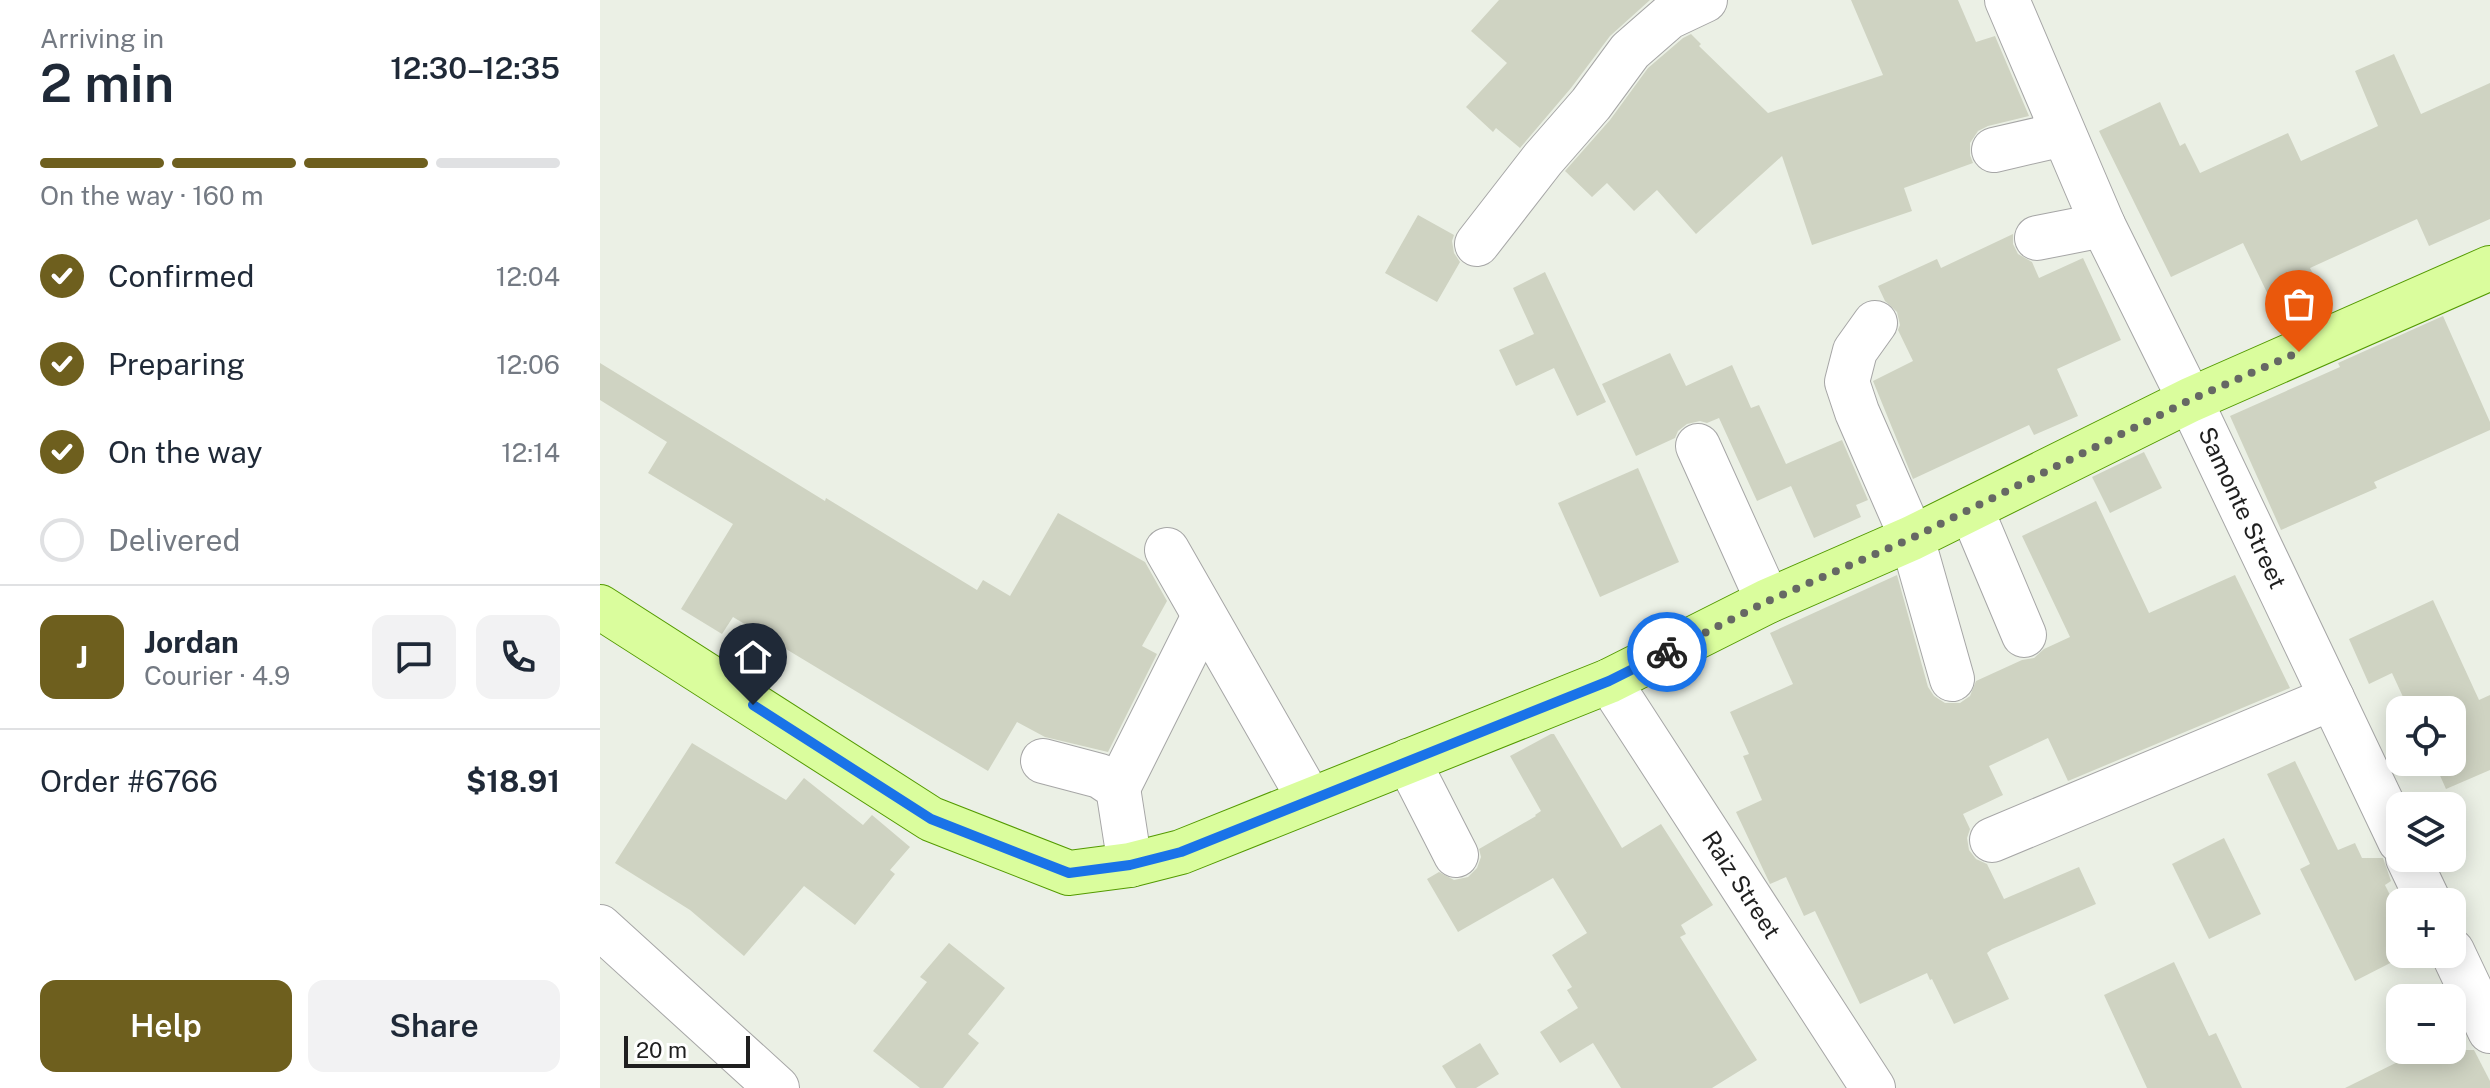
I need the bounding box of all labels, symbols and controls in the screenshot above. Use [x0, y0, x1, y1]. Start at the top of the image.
text: Arriving in [40, 23, 164, 54]
text: 12:30–12:35 [390, 50, 560, 86]
text: 2 min [40, 53, 174, 114]
text: On the way · 160 m [40, 180, 264, 211]
icon: check [40, 254, 84, 298]
text: Confirmed [108, 258, 254, 294]
text: 12:04 [496, 261, 560, 292]
pin [2265, 270, 2333, 352]
icon: bag [2277, 282, 2321, 326]
icon: check [40, 342, 84, 386]
text: Preparing [108, 346, 245, 382]
text: 12:06 [496, 349, 560, 380]
street label: Samonte Street [2193, 422, 2293, 593]
icon: check [40, 430, 84, 474]
text: On the way [108, 434, 262, 470]
text: 12:14 [501, 437, 560, 468]
text: Delivered [108, 522, 240, 558]
courier [1627, 612, 1707, 692]
button: chat [372, 615, 456, 699]
button: phone [476, 615, 560, 699]
pin [719, 623, 787, 705]
text: Jordan [144, 624, 239, 660]
icon: bike [1645, 630, 1689, 674]
icon: home [731, 635, 775, 679]
text: J [76, 639, 88, 675]
text: Courier · 4.9 [144, 660, 290, 691]
map controls [2386, 696, 2466, 1064]
button: locate [2386, 696, 2466, 776]
text: Order #6766 [40, 763, 218, 799]
text: $18.91 [466, 763, 560, 799]
button: layers [2386, 792, 2466, 872]
street label: Raiz Street [1697, 825, 1787, 944]
button: + [2386, 888, 2466, 968]
button: Help [40, 980, 292, 1072]
button: Share [308, 980, 560, 1072]
button: − [2386, 984, 2466, 1064]
scale bar [624, 1032, 750, 1068]
text: 20 m [636, 1037, 687, 1063]

